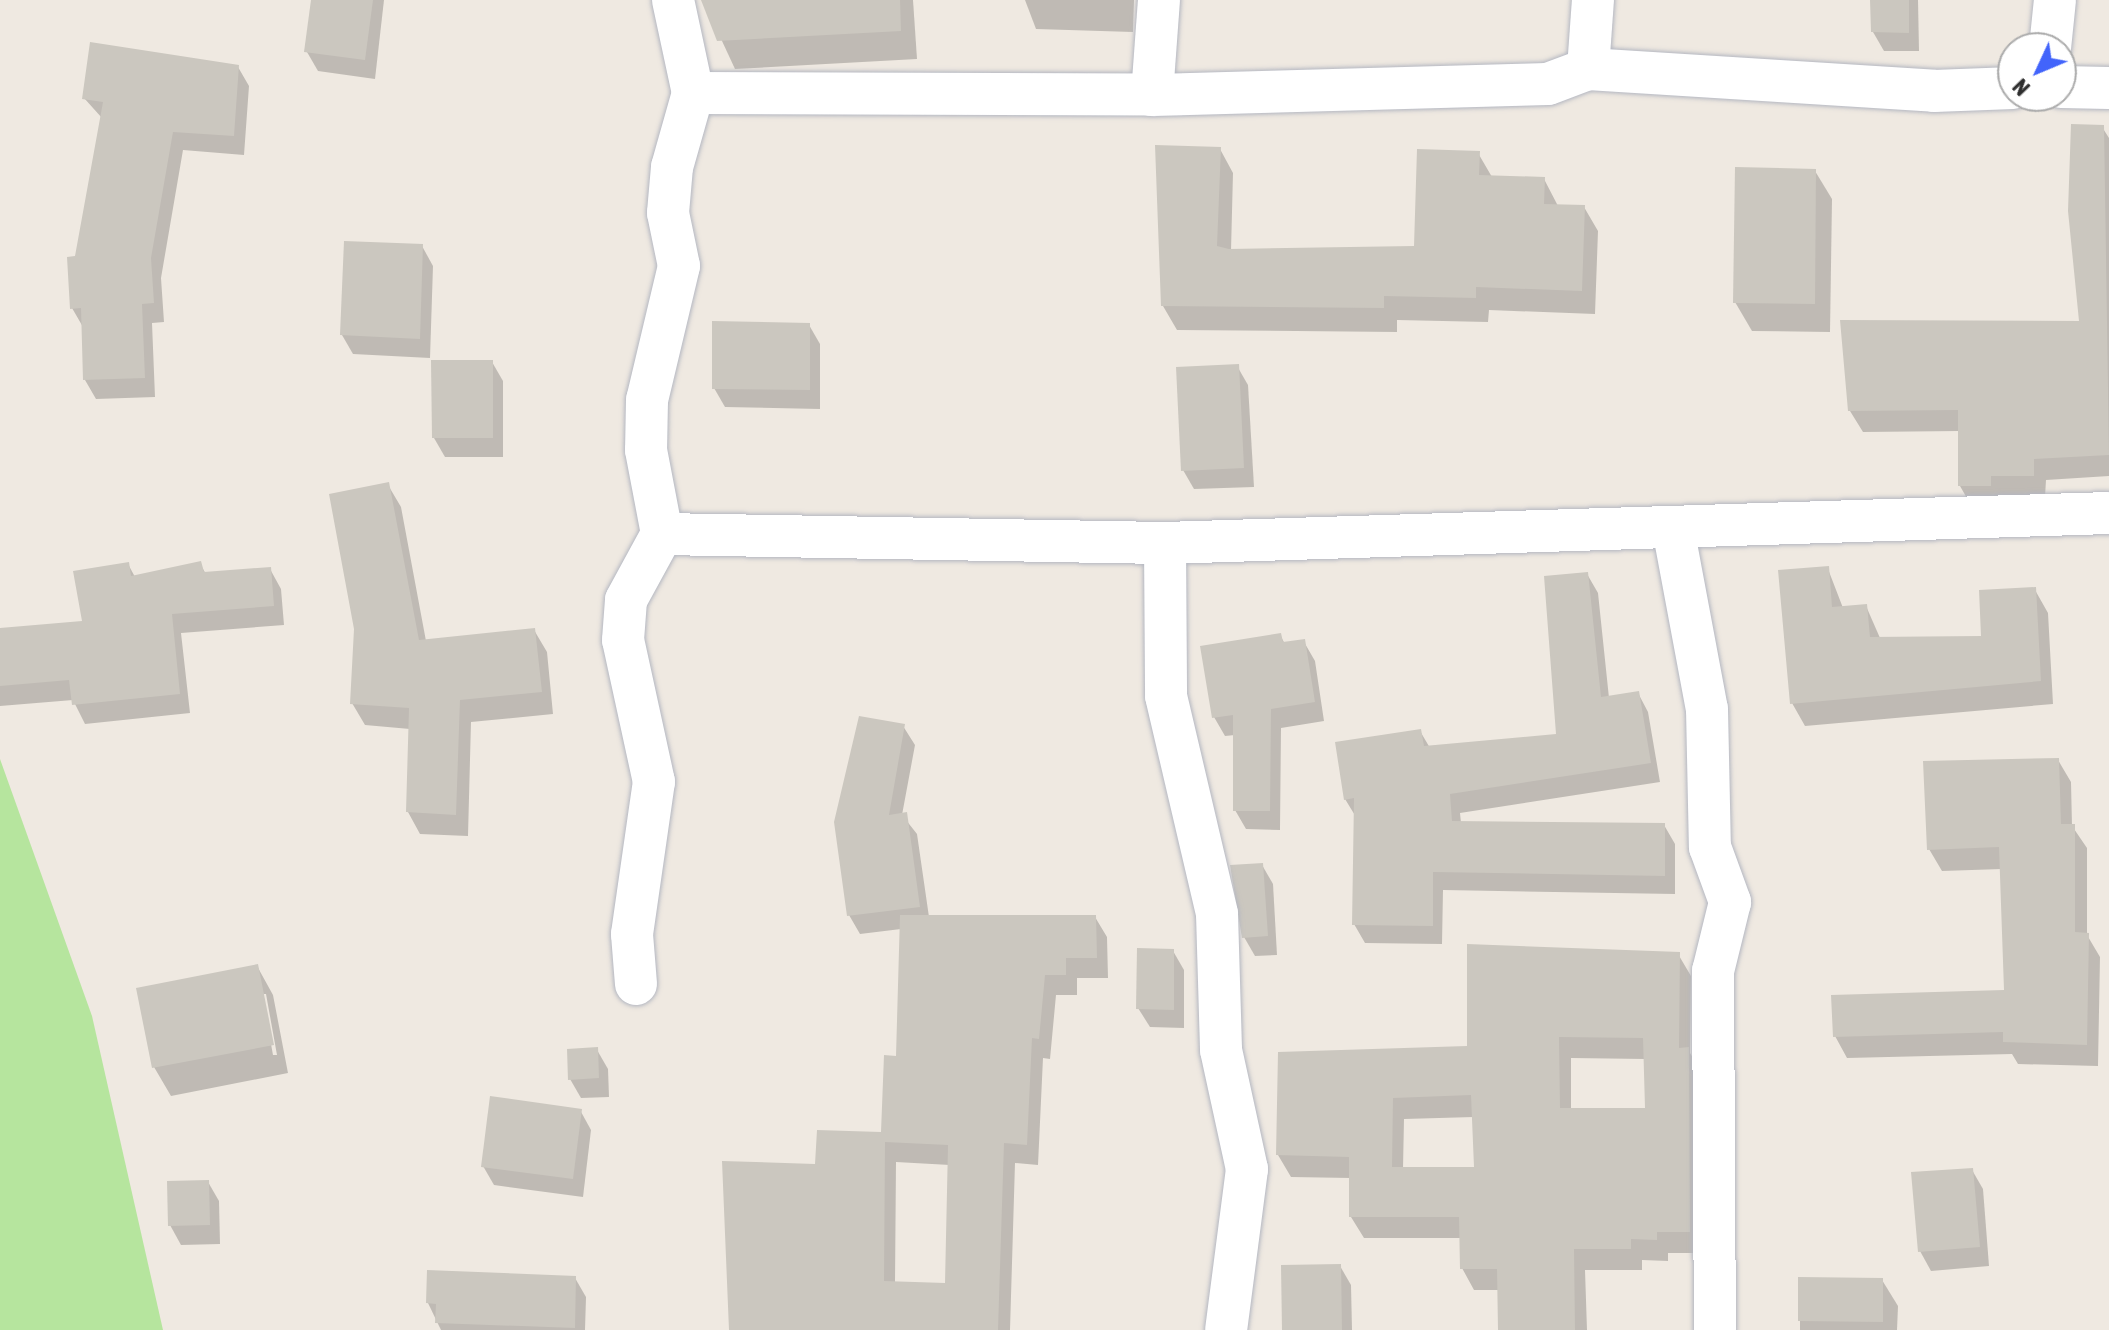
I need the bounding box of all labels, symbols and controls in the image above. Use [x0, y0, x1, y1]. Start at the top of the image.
north arrow [1997, 32, 2077, 112]
text: N [2007, 74, 2035, 101]

